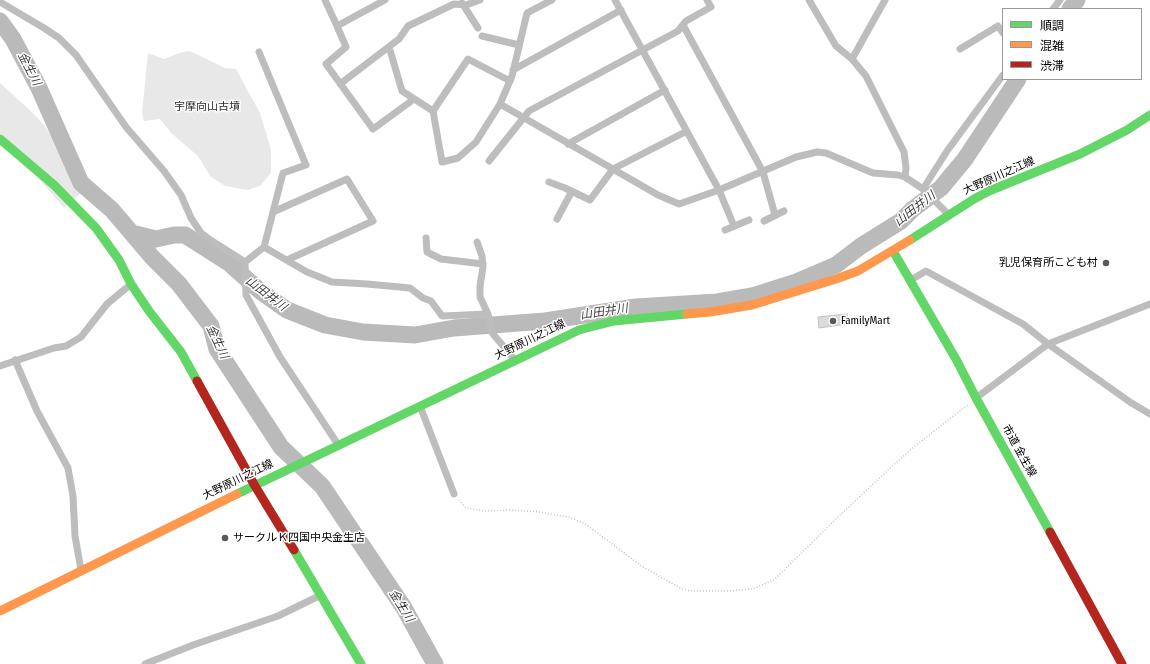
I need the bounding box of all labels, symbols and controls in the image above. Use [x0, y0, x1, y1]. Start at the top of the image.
legend [1002, 8, 1142, 80]
text: 順調 [1040, 19, 1064, 33]
text: 混雑 [1040, 39, 1064, 53]
water label: 金生川 [14, 50, 44, 88]
text: 渋滞 [1040, 59, 1064, 73]
park label: 宇摩向山古墳 [174, 100, 240, 114]
street label: 大野原川之江線 [961, 154, 1037, 198]
water label: 山田井川 [892, 189, 938, 229]
place label: 乳児保育所こども村 [999, 256, 1098, 270]
marker: 乳児保育所こども村 [1101, 258, 1111, 268]
water label: 山田井川 [242, 274, 290, 314]
water label: 山田井川 [579, 301, 629, 323]
place label: FamilyMart [841, 314, 890, 328]
marker: FamilyMart [828, 316, 838, 326]
street label: 大野原川之江線 [493, 317, 567, 363]
water label: 金生川 [203, 323, 231, 361]
street label: 市道 金生線 [999, 423, 1039, 479]
street label: 大野原川之江線 [201, 457, 275, 503]
place label: サークルＫ四国中央金生店 [233, 531, 365, 545]
marker: サークルＫ四国中央金生店 [220, 533, 230, 543]
water label: 金生川 [385, 587, 417, 625]

